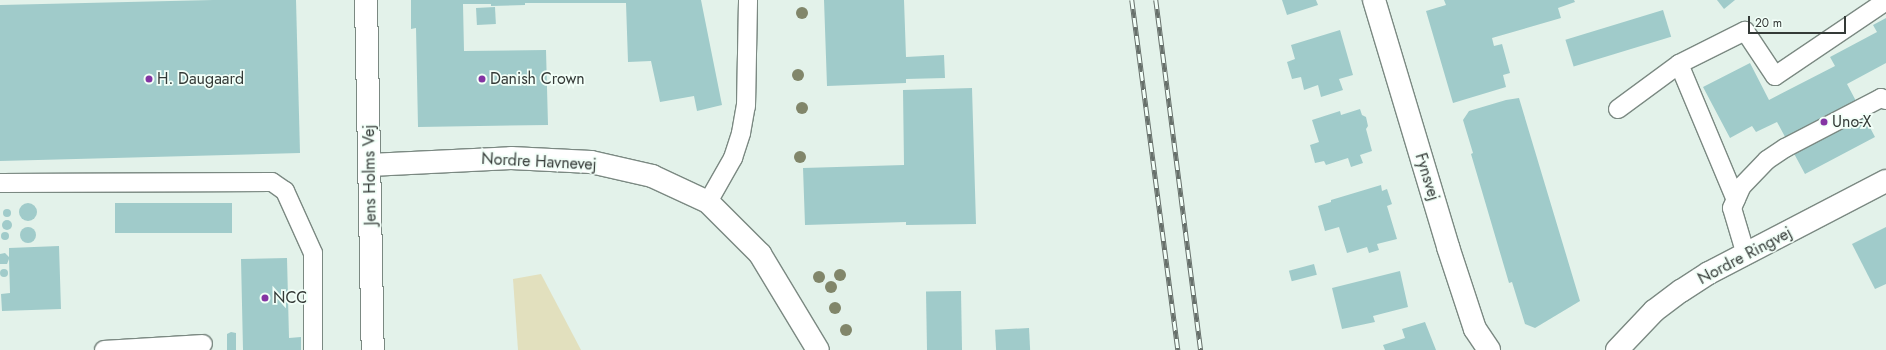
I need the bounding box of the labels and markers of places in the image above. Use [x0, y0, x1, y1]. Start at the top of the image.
place label: H. Daugaard [157, 69, 244, 89]
place label: Danish Crown [490, 69, 585, 89]
marker: H. Daugaard [144, 74, 154, 84]
marker: Danish Crown [477, 74, 487, 84]
place label: Uno-X [1832, 112, 1871, 132]
marker: Uno-X [1819, 117, 1829, 127]
place label: NCC [273, 288, 307, 308]
marker: NCC [260, 293, 270, 303]

